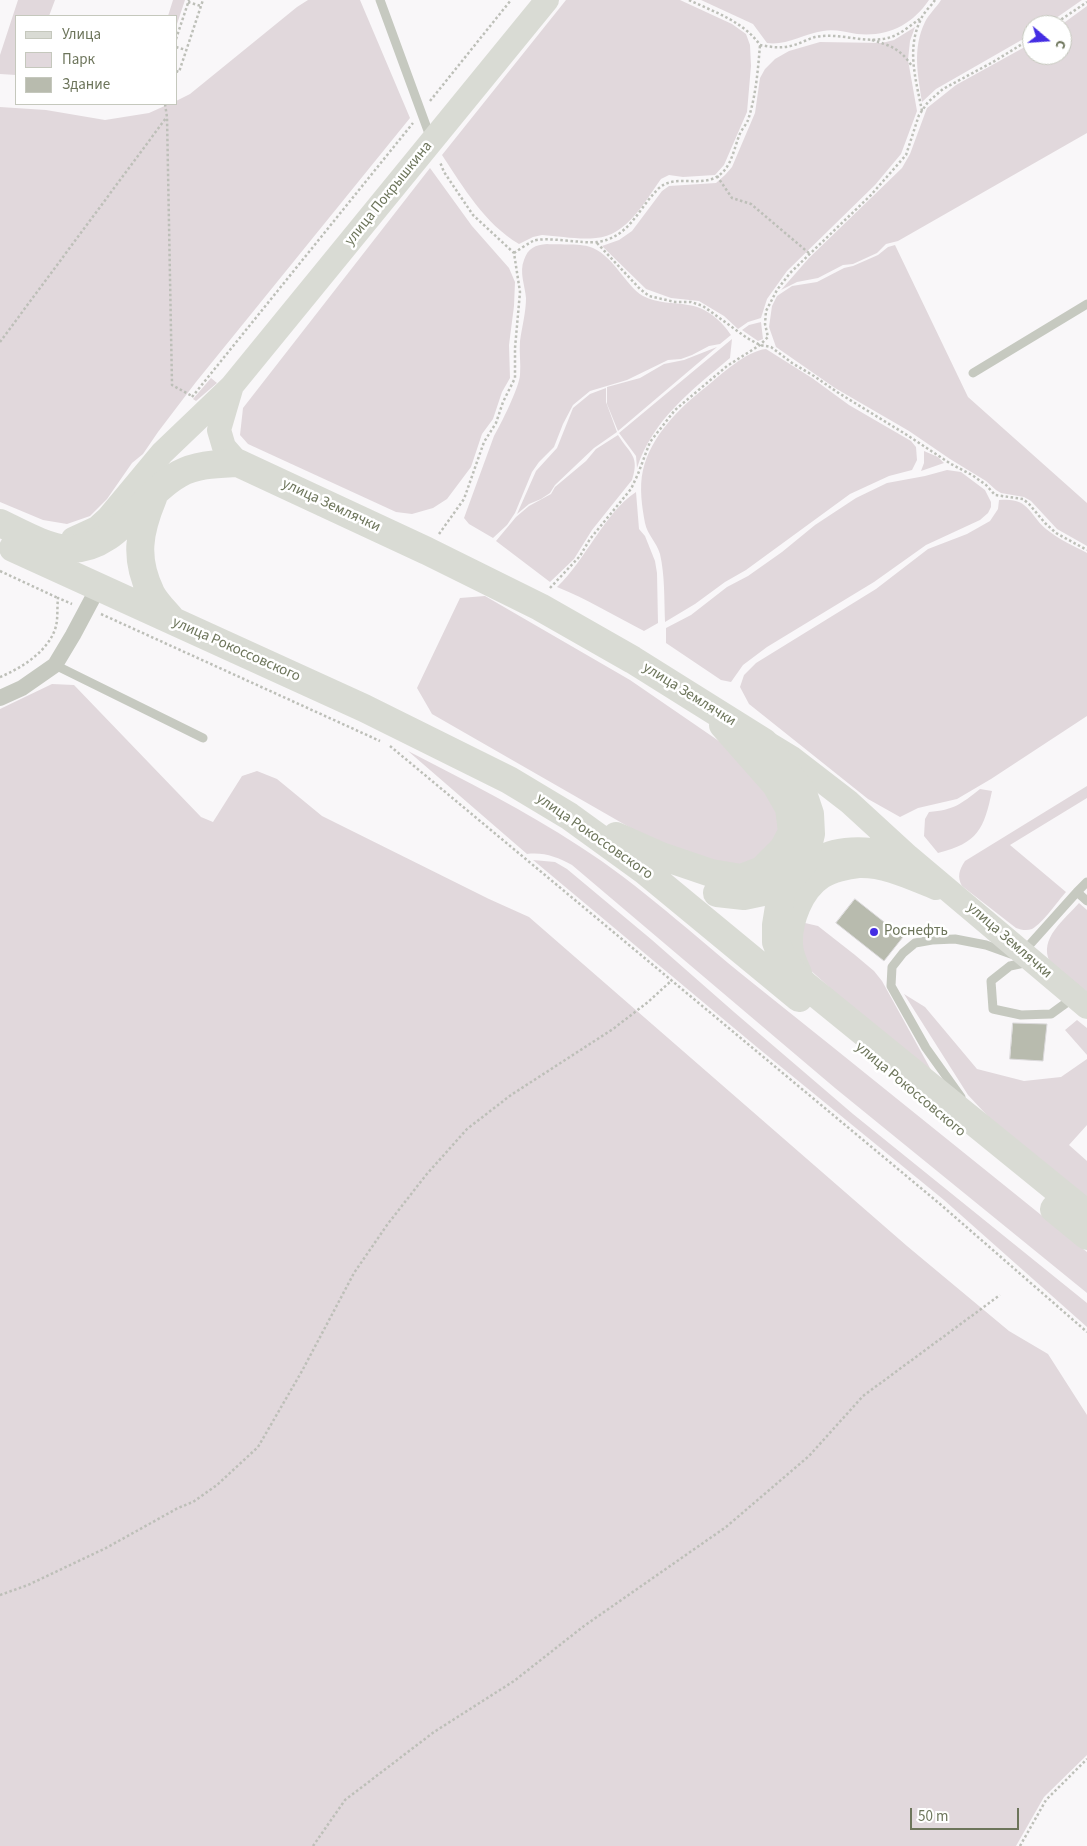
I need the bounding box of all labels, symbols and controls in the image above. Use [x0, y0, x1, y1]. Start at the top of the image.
legend [15, 15, 178, 105]
north arrow [1022, 15, 1072, 65]
text: Улица [62, 24, 101, 45]
text: С [1050, 37, 1071, 51]
text: Парк [62, 49, 95, 70]
text: Здание [62, 74, 110, 95]
street label: улица Покрышкина [341, 138, 437, 250]
street label: улица Землячки [279, 475, 383, 537]
street label: улица Рокоссовского [169, 614, 303, 686]
street label: улица Землячки [639, 659, 739, 731]
street label: улица Рокоссовского [532, 790, 656, 884]
street label: улица Землячки [963, 899, 1055, 983]
place label: Роснефть [884, 923, 948, 941]
marker: Роснефть [868, 926, 880, 938]
street label: улица Рокоссовского [851, 1039, 969, 1141]
scale bar [912, 1798, 1021, 1830]
text: 50 m [918, 1806, 948, 1827]

